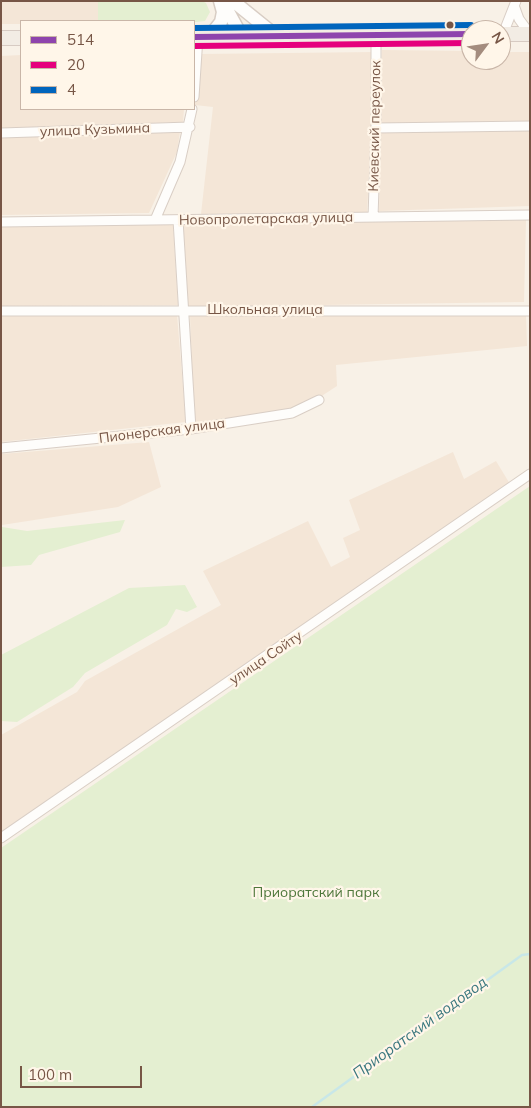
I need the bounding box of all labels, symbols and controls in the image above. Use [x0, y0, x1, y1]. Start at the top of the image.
legend [20, 20, 195, 110]
unlabelled marker [445, 20, 455, 30]
north arrow [461, 20, 511, 70]
text: N [488, 29, 508, 47]
text: 514 [67, 30, 94, 49]
text: 20 [67, 55, 85, 74]
street label: Киевский переулок [365, 60, 385, 192]
text: 4 [67, 80, 76, 99]
street label: улица Кузьмина [40, 120, 150, 140]
street label: Новопролетарская улица [179, 209, 353, 229]
street label: Школьная улица [207, 302, 323, 318]
street label: Пионерская улица [98, 415, 226, 447]
street label: улица Сойту [226, 627, 306, 689]
park label: Приоратский парк [253, 885, 379, 901]
water label: Приоратский водовод [349, 973, 491, 1083]
scale bar [22, 1056, 145, 1088]
text: 100 m [28, 1065, 72, 1084]

